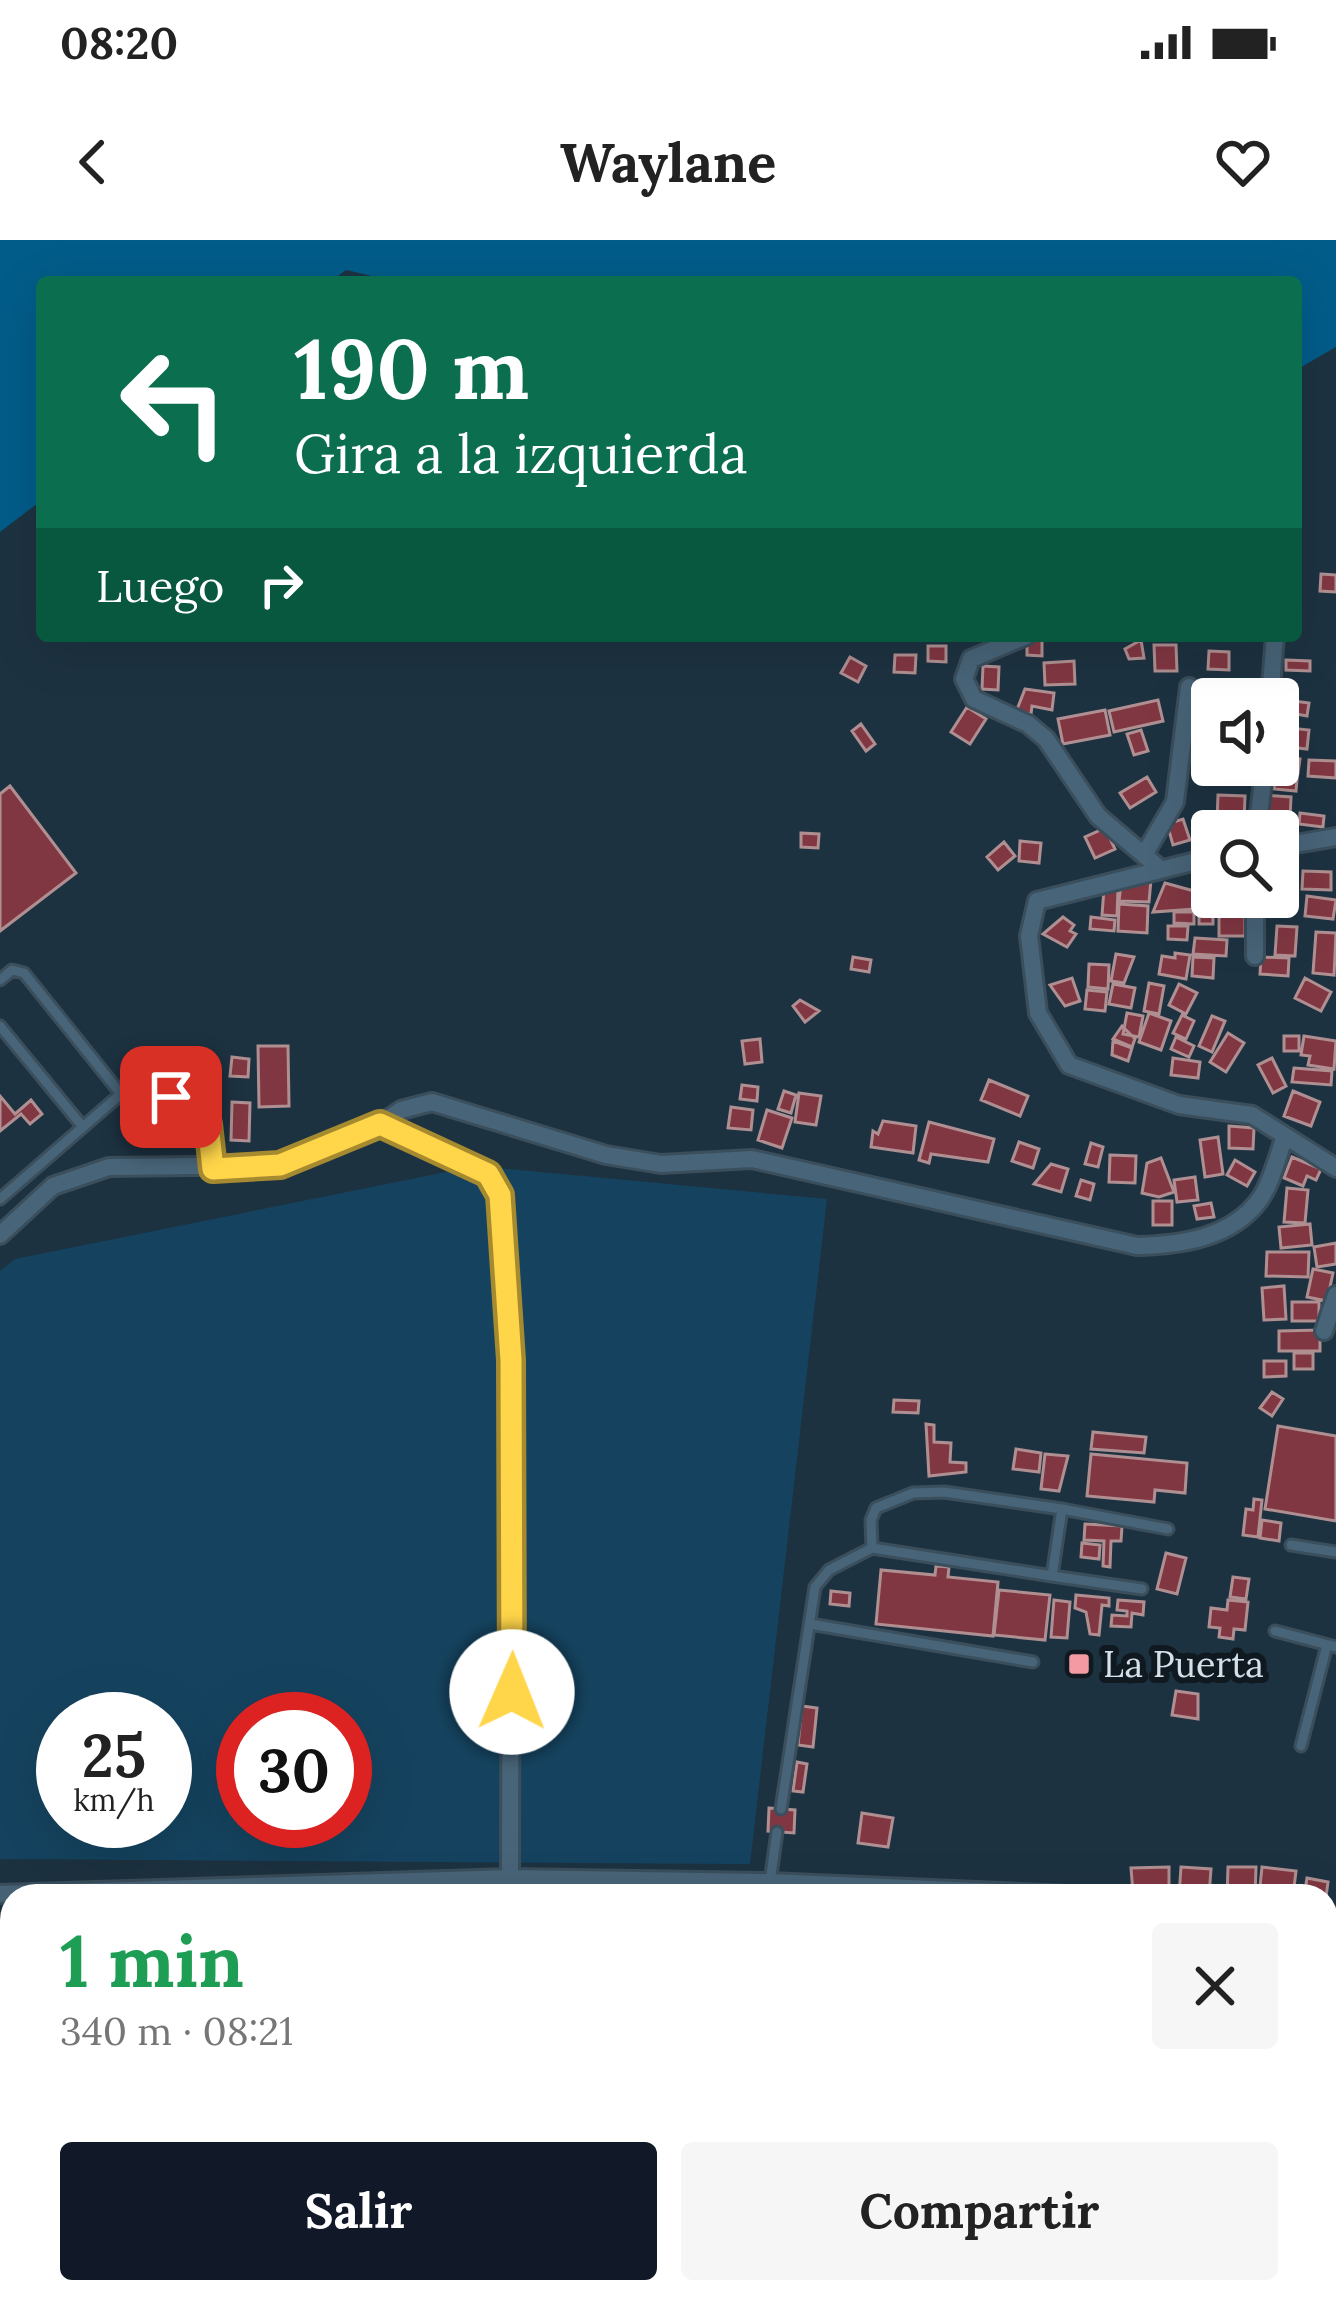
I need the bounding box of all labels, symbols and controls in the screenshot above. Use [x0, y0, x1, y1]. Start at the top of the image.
text: 08:20 [60, 14, 178, 71]
text: Waylane [560, 128, 776, 197]
icon: back [60, 129, 126, 195]
icon: heart [1210, 129, 1276, 195]
text: 190 m [294, 314, 529, 422]
icon: left [96, 324, 252, 480]
text: Gira a la izquierda [294, 419, 748, 488]
icon: right [248, 552, 314, 618]
text: Luego [96, 557, 224, 614]
map controls [1191, 678, 1299, 918]
button: sound [1191, 678, 1299, 786]
button: search [1191, 810, 1299, 918]
pin [120, 1046, 222, 1148]
icon: arrive [138, 1064, 204, 1130]
position arrow [449, 1629, 575, 1755]
place label: La Puerta [1103, 1641, 1264, 1687]
marker: La Puerta [1066, 1651, 1092, 1677]
speed limit sign: 30 [216, 1692, 372, 1848]
text: 25 [82, 1717, 146, 1793]
text: km/h [73, 1781, 155, 1819]
text: 1 min [60, 1915, 244, 2007]
button: close [1152, 1923, 1278, 2049]
text: 340 m · 08:21 [60, 2006, 294, 2056]
button: Salir [60, 2142, 657, 2280]
button: Compartir [681, 2142, 1278, 2280]

